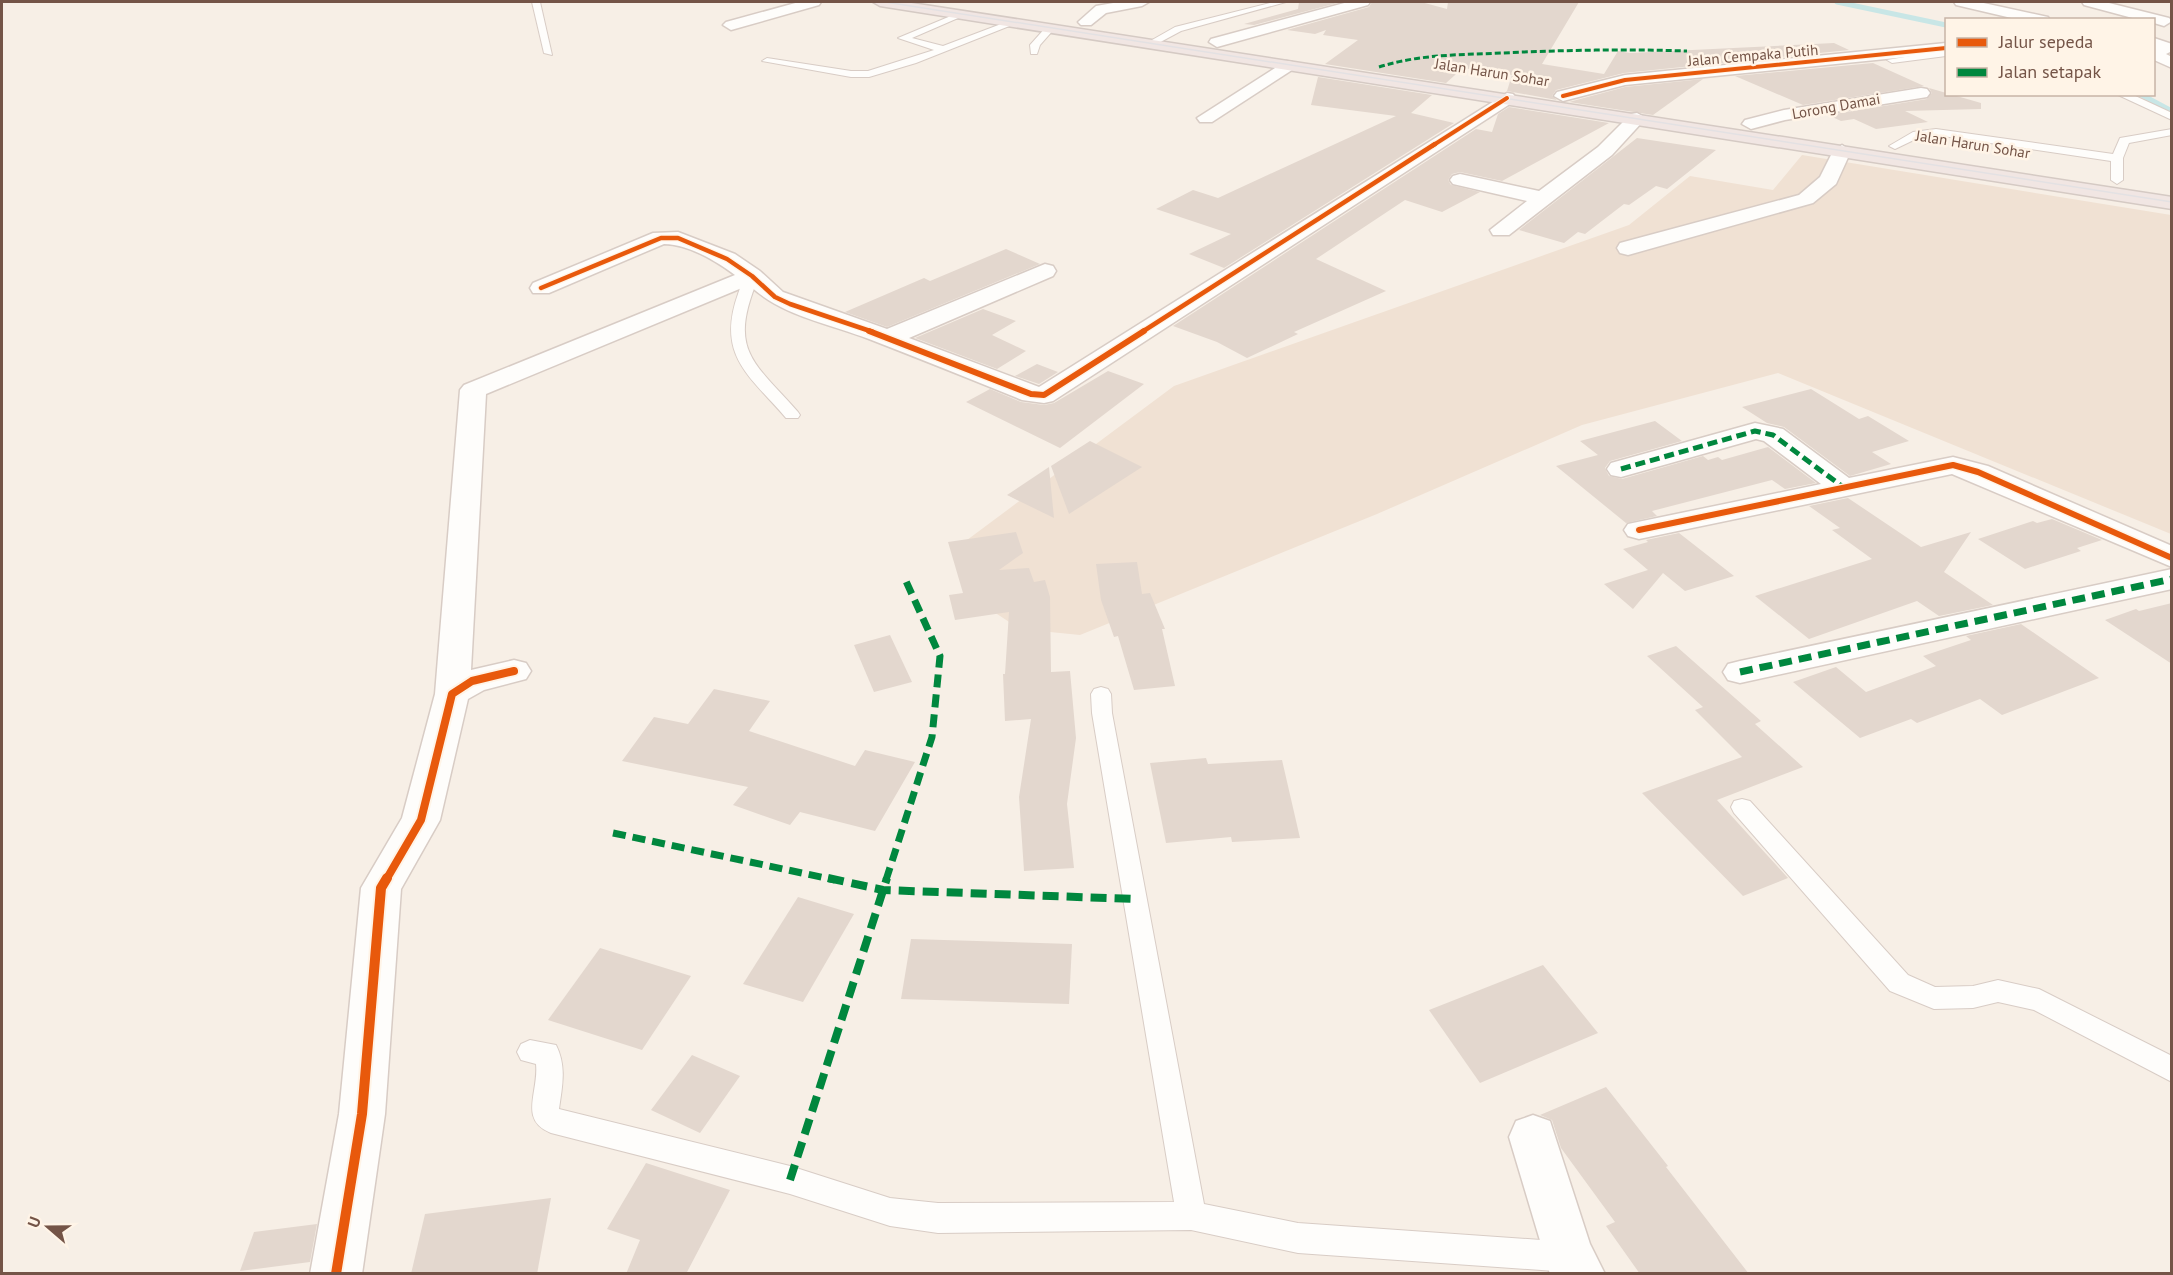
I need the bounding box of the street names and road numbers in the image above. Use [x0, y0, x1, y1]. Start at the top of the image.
street label: Jalan Cempaka Putih [1686, 40, 1819, 70]
street label: Jalan Harun Sohar [1432, 53, 1551, 90]
street label: Lorong Damai [1790, 89, 1882, 123]
street label: Jalan Harun Sohar [1913, 125, 2032, 162]

